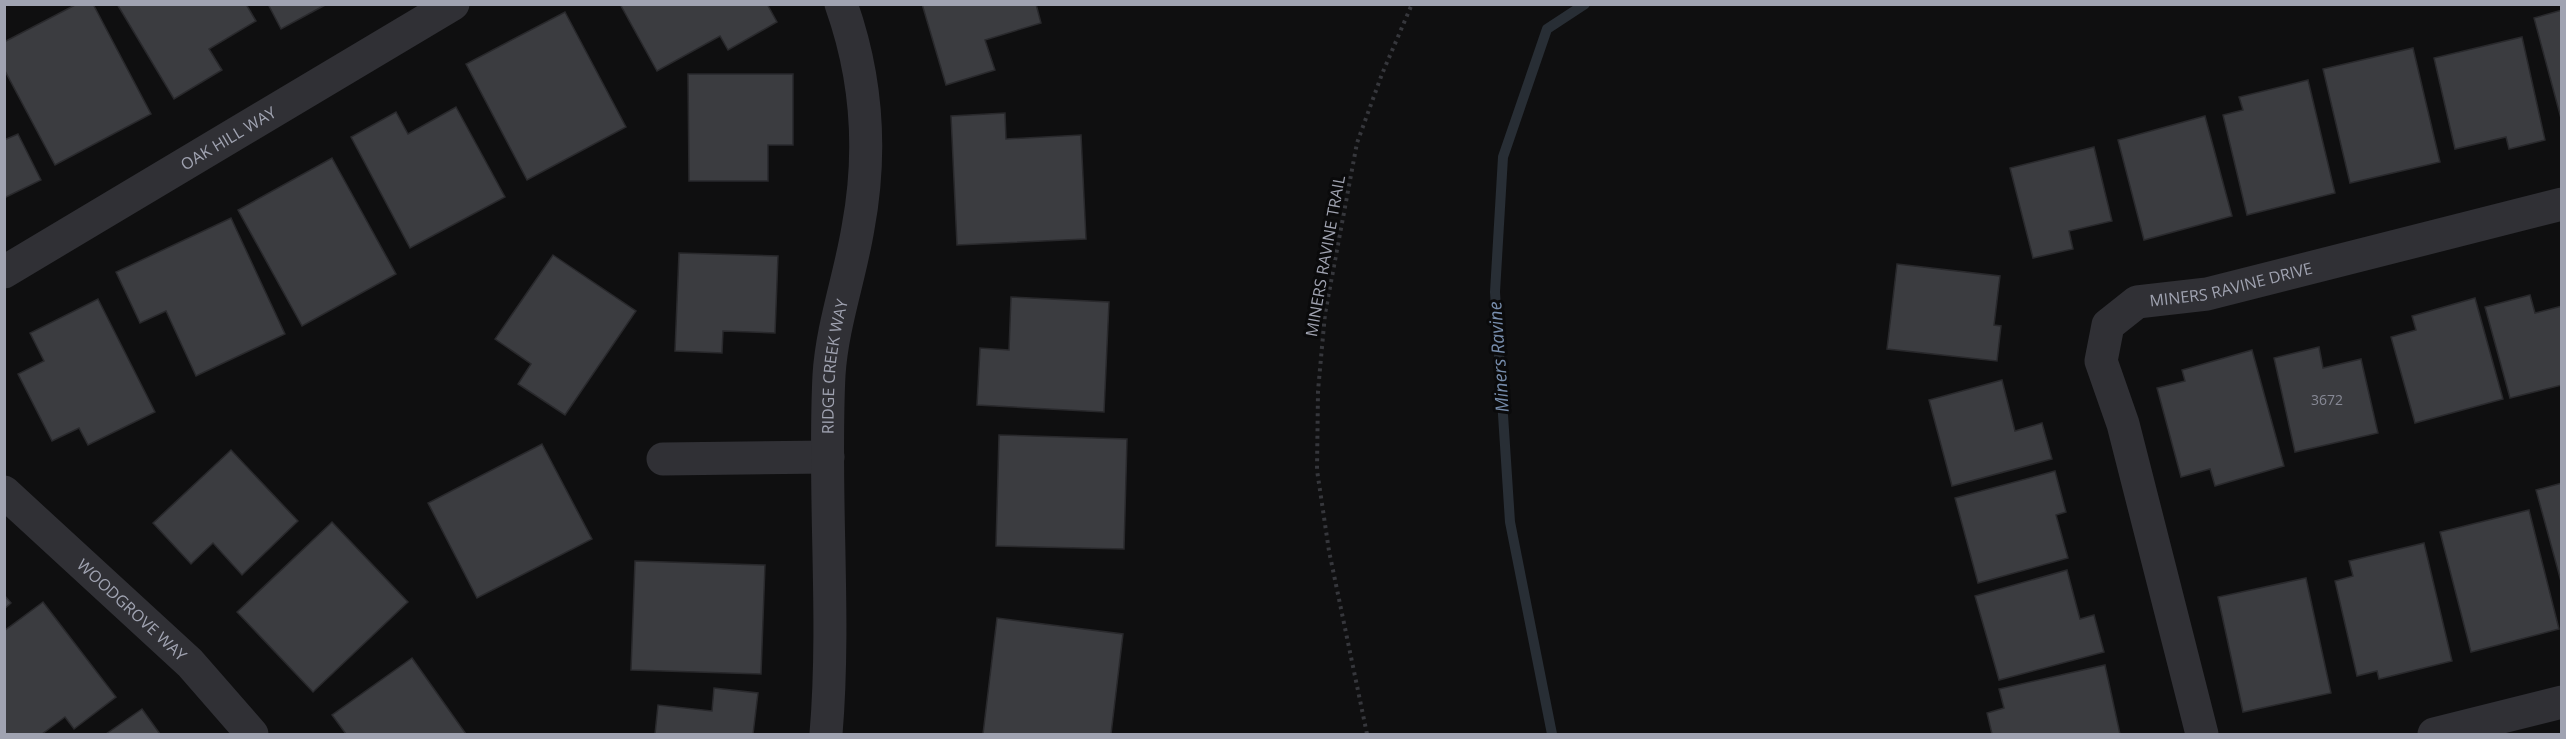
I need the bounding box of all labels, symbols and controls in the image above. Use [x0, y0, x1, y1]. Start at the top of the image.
street label: OAK HILL WAY [176, 101, 280, 175]
street label: MINERS RAVINE TRAIL [1300, 174, 1350, 338]
street label: MINERS RAVINE DRIVE [2148, 257, 2315, 311]
street label: RIDGE CREEK WAY [816, 297, 853, 434]
water label: Miners Ravine [1482, 301, 1514, 413]
house number: 3672 [2311, 390, 2343, 409]
street label: WOODGROVE WAY [72, 554, 192, 666]

